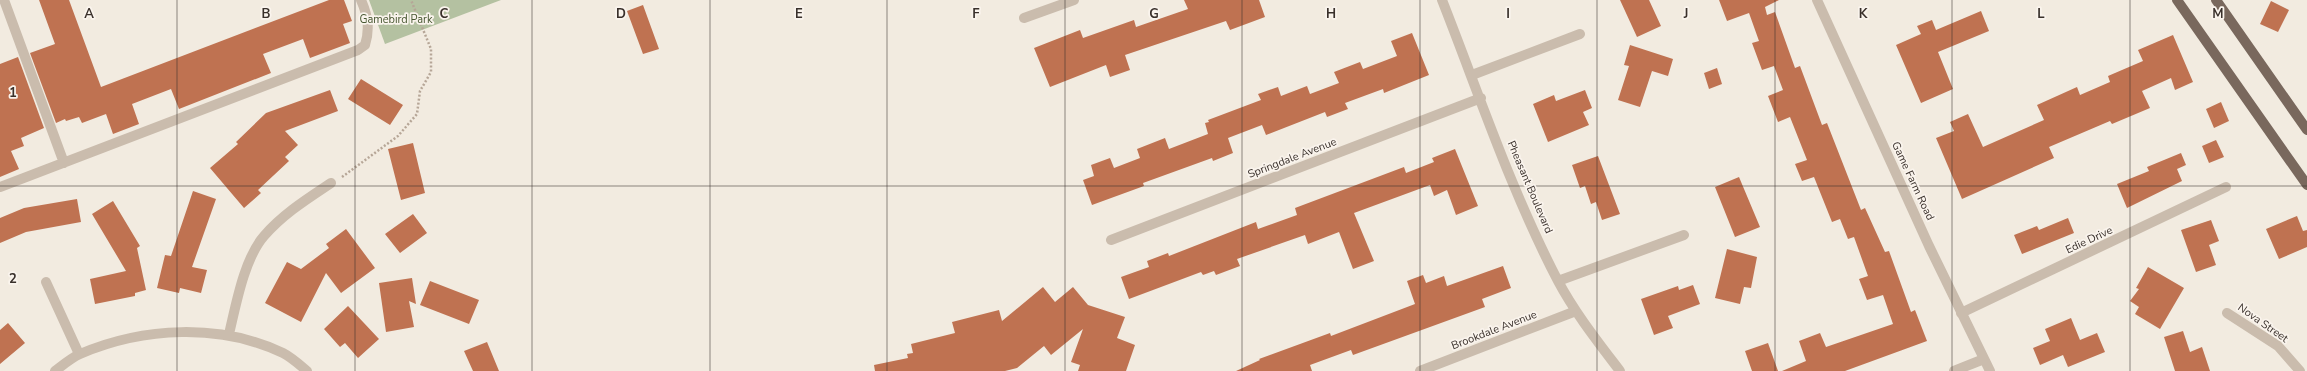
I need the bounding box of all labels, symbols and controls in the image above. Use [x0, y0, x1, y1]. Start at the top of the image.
text: A [84, 5, 94, 23]
text: B [262, 5, 271, 23]
text: C [440, 5, 449, 23]
text: D [616, 5, 626, 23]
text: E [795, 5, 803, 23]
text: F [972, 5, 980, 23]
text: G [1149, 5, 1159, 23]
text: H [1326, 5, 1336, 23]
text: I [1506, 5, 1510, 23]
text: J [1683, 5, 1688, 23]
text: K [1859, 5, 1868, 23]
text: L [2037, 5, 2045, 23]
text: M [2212, 5, 2224, 23]
park label: Gamebird Park [359, 12, 433, 27]
text: 1 [9, 84, 17, 102]
street label: Springdale Avenue [1245, 134, 1339, 182]
street label: Pheasant Boulevard [1504, 138, 1556, 236]
street label: Game Farm Road [1888, 139, 1938, 223]
street label: Edie Drive [2063, 223, 2115, 257]
text: 2 [9, 270, 17, 288]
street label: Nova Street [2235, 300, 2291, 346]
street label: Brookdale Avenue [1449, 307, 1539, 353]

